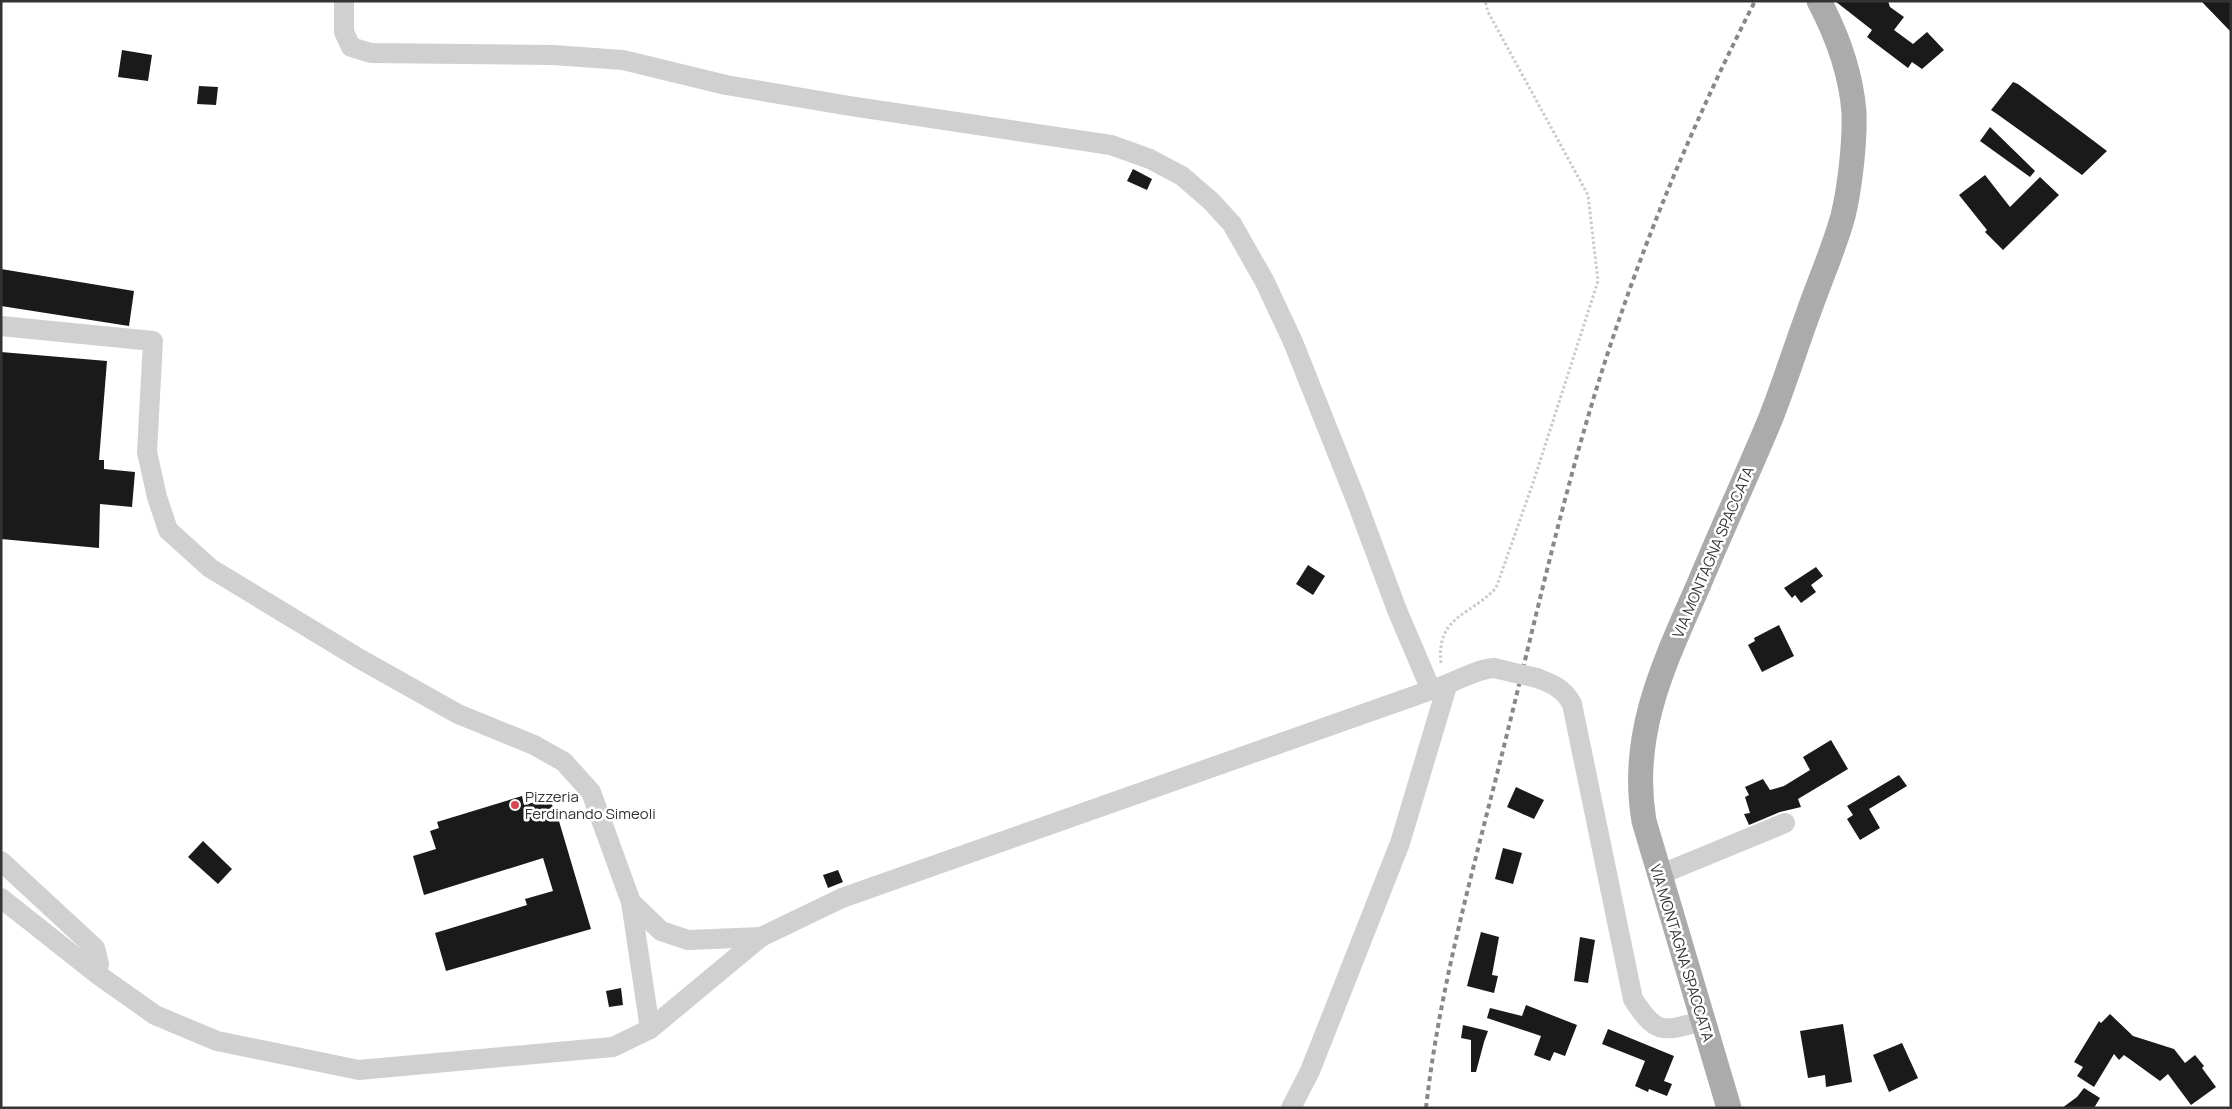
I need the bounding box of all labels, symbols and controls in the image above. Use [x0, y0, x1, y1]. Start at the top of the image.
street label: VIA MONTAGNA SPACCATA [1667, 462, 1759, 641]
place label: Pizzeria Ferdinando Simeoli [525, 786, 656, 824]
marker: Pizzeria Ferdinando Simeoli [509, 799, 521, 811]
street label: VIA MONTAGNA SPACCATA [1645, 862, 1719, 1045]

